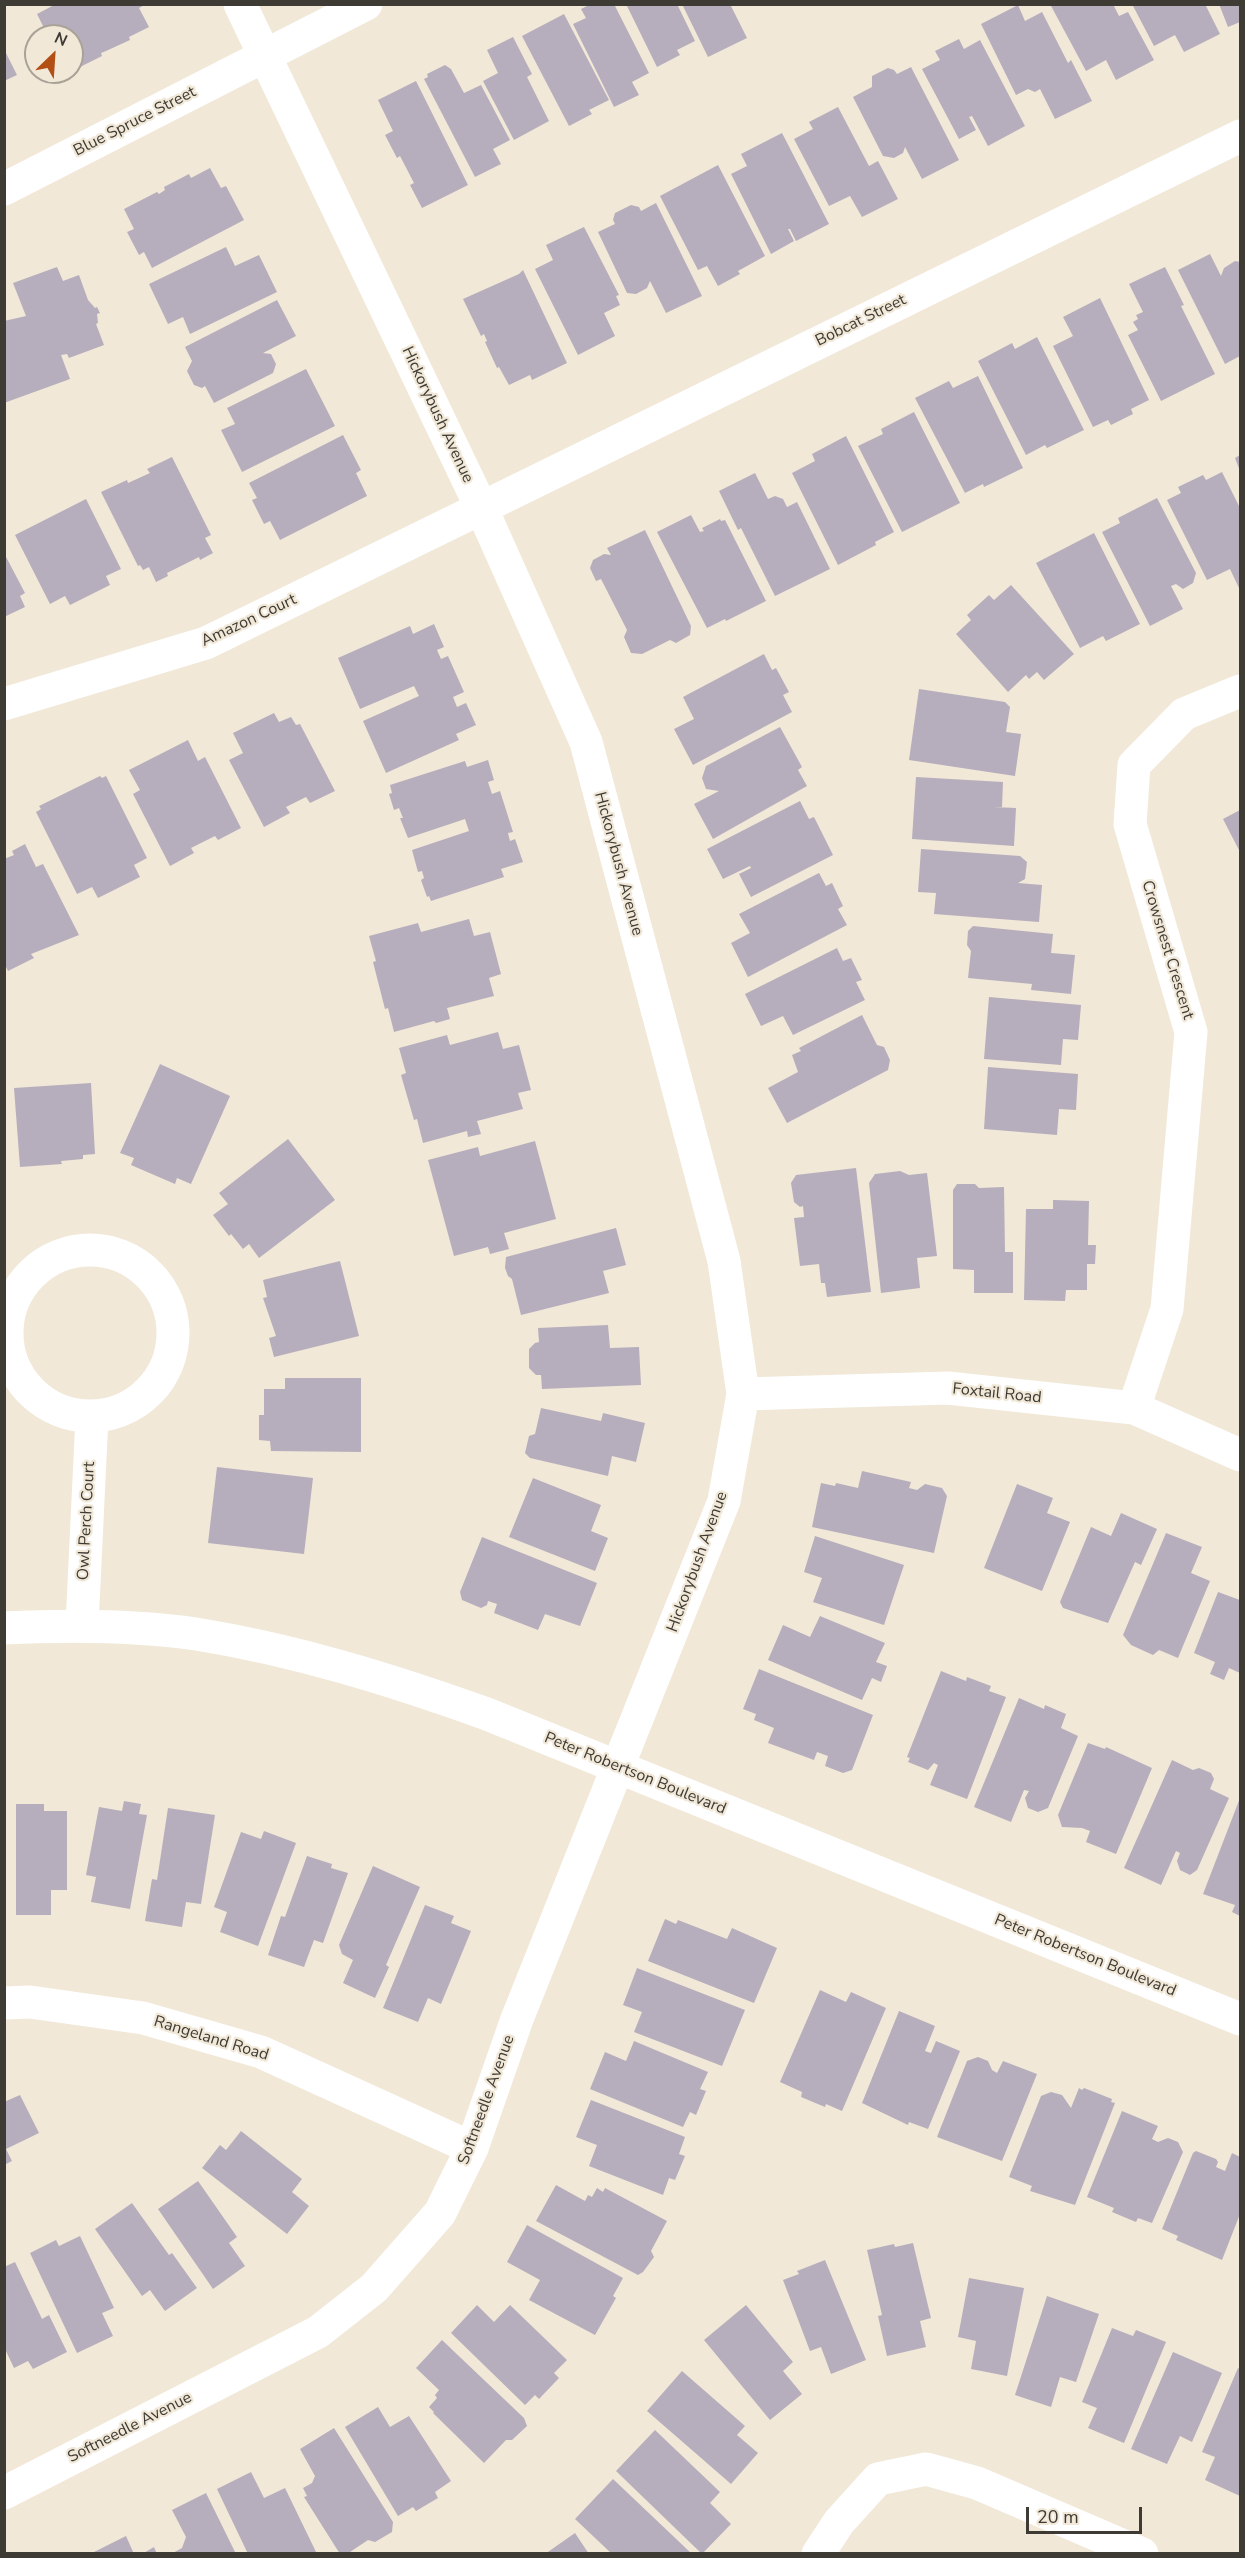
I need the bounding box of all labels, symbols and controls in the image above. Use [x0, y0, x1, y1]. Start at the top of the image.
north arrow [24, 24, 84, 84]
text: N [51, 27, 71, 52]
street label: Blue Spruce Street [71, 83, 199, 161]
street label: Bobcat Street [813, 291, 909, 351]
street label: Hickorybush Avenue [397, 344, 477, 486]
street label: Amazon Court [198, 591, 300, 651]
street label: Hickorybush Avenue [590, 790, 646, 938]
street label: Crowsnest Crescent [1137, 878, 1197, 1022]
street label: Foxtail Road [952, 1380, 1042, 1408]
street label: Owl Perch Court [74, 1461, 100, 1581]
street label: Hickorybush Avenue [664, 1489, 732, 1635]
street label: Peter Robertson Boulevard [541, 1729, 729, 1819]
street label: Peter Robertson Boulevard [991, 1911, 1179, 2001]
street label: Rangeland Road [151, 2012, 271, 2066]
street label: Softneedle Avenue [455, 2033, 519, 2167]
street label: Softneedle Avenue [65, 2388, 195, 2468]
scale bar [1029, 2495, 1144, 2533]
text: 20 m [1037, 2505, 1079, 2529]

